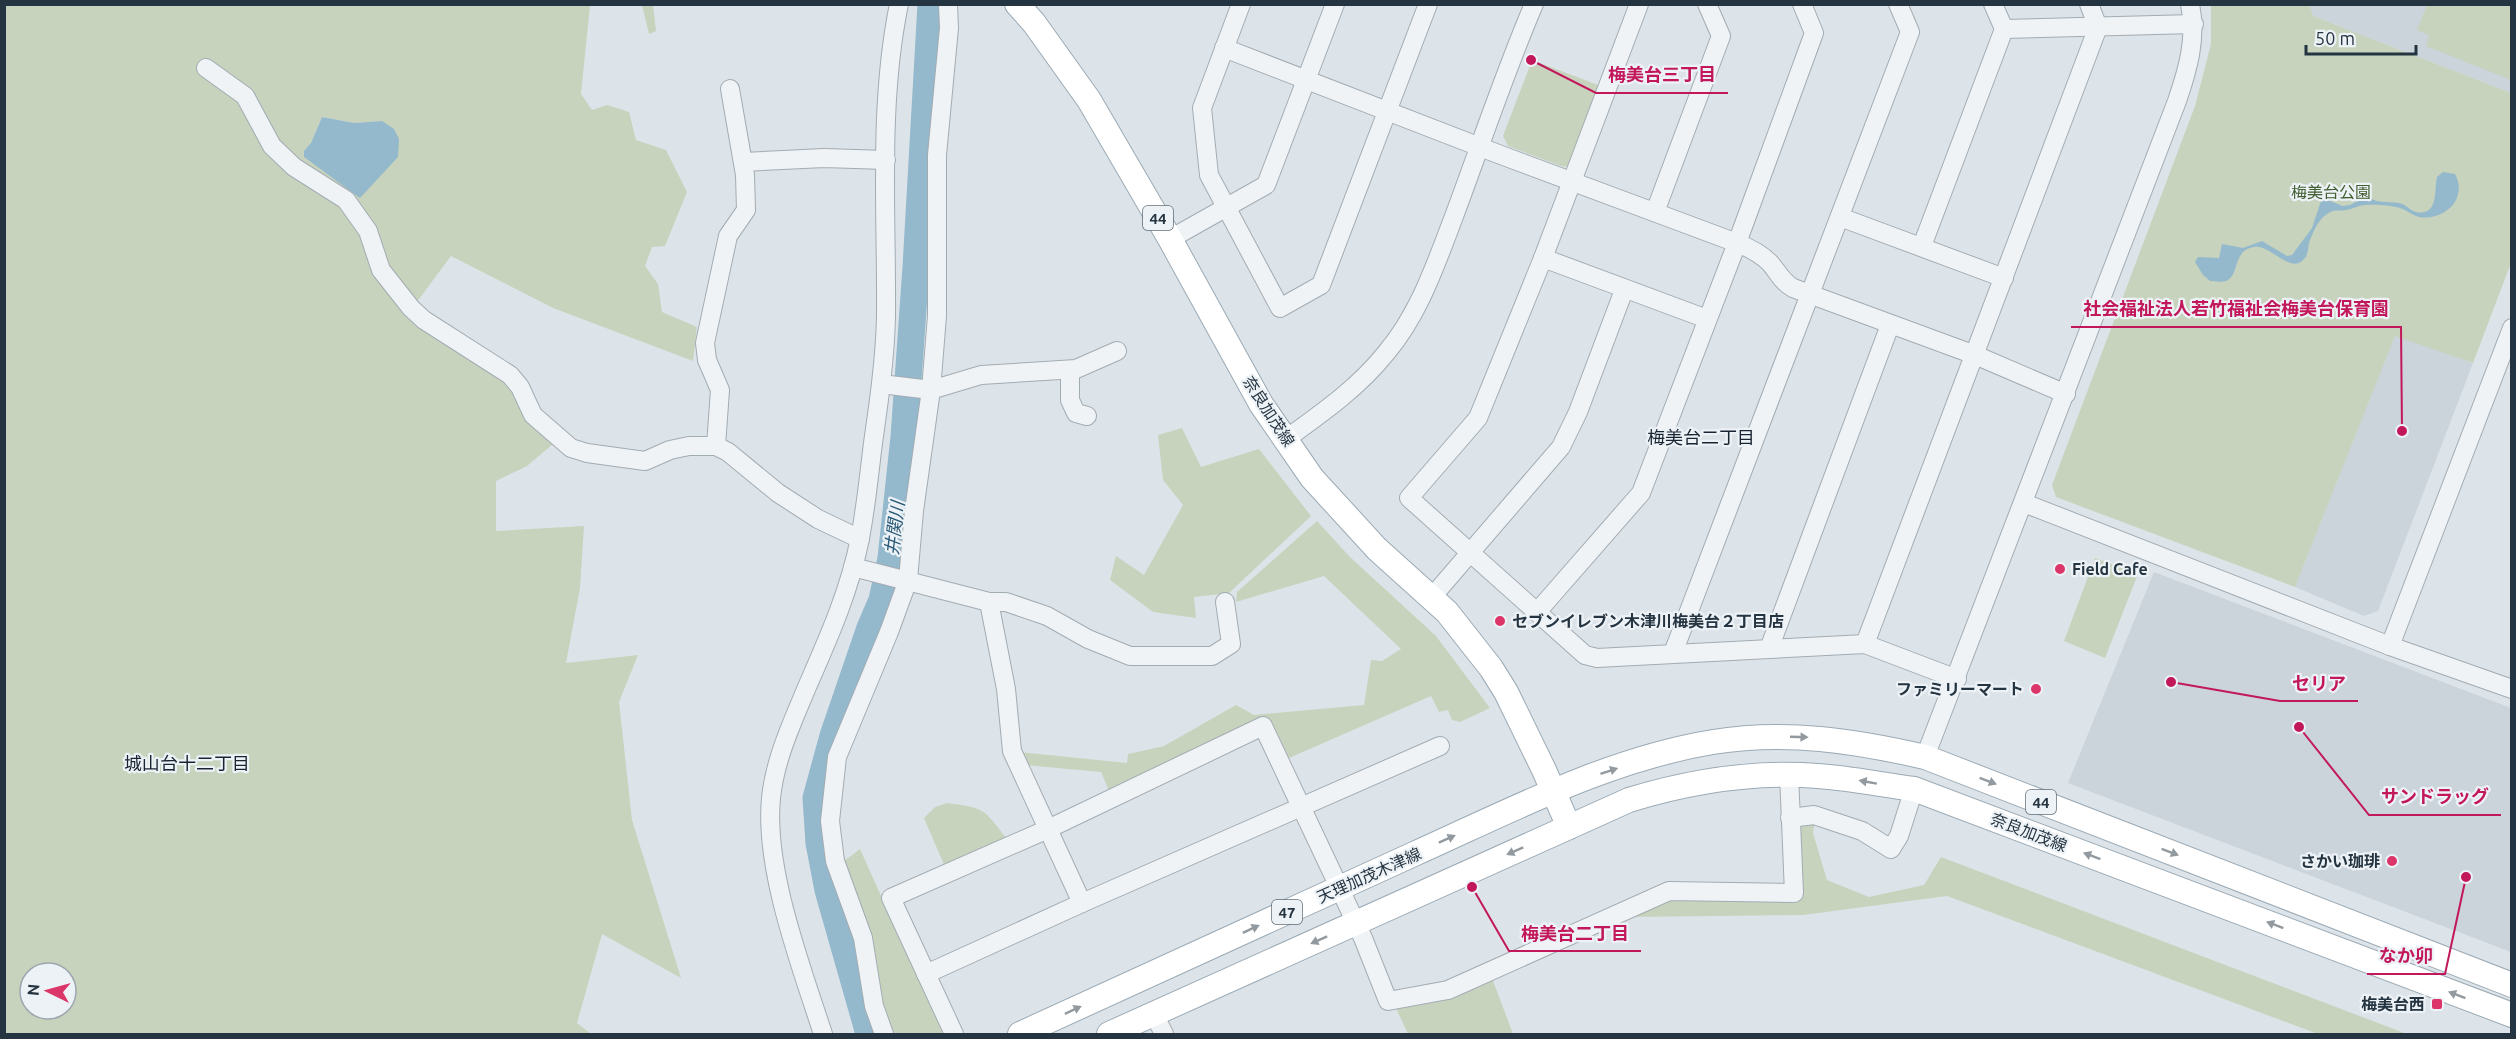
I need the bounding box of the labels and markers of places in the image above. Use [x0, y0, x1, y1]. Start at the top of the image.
callout: 梅美台三丁目 [1596, 57, 1728, 93]
callout: 社会福祉法人若竹福祉会梅美台保育園 [2071, 291, 2401, 327]
place label: Field Cafe [2072, 560, 2148, 578]
marker: Field Cafe [2053, 562, 2067, 576]
place label: セブンイレブン木津川梅美台２丁目店 [1512, 612, 1784, 630]
marker: セブンイレブン木津川梅美台２丁目店 [1493, 614, 1507, 628]
callout: セリア [2280, 665, 2358, 701]
place label: ファミリーマート [1896, 680, 2024, 698]
marker: ファミリーマート [2029, 682, 2043, 696]
callout: サンドラッグ [2369, 779, 2501, 815]
place label: さかい珈琲 [2300, 852, 2380, 870]
marker: さかい珈琲 [2385, 854, 2399, 868]
callout: 梅美台二丁目 [1509, 915, 1641, 951]
callout: なか卯 [2367, 938, 2445, 974]
place label: 梅美台西 [2361, 995, 2425, 1013]
marker: 梅美台西 [2430, 997, 2444, 1011]

